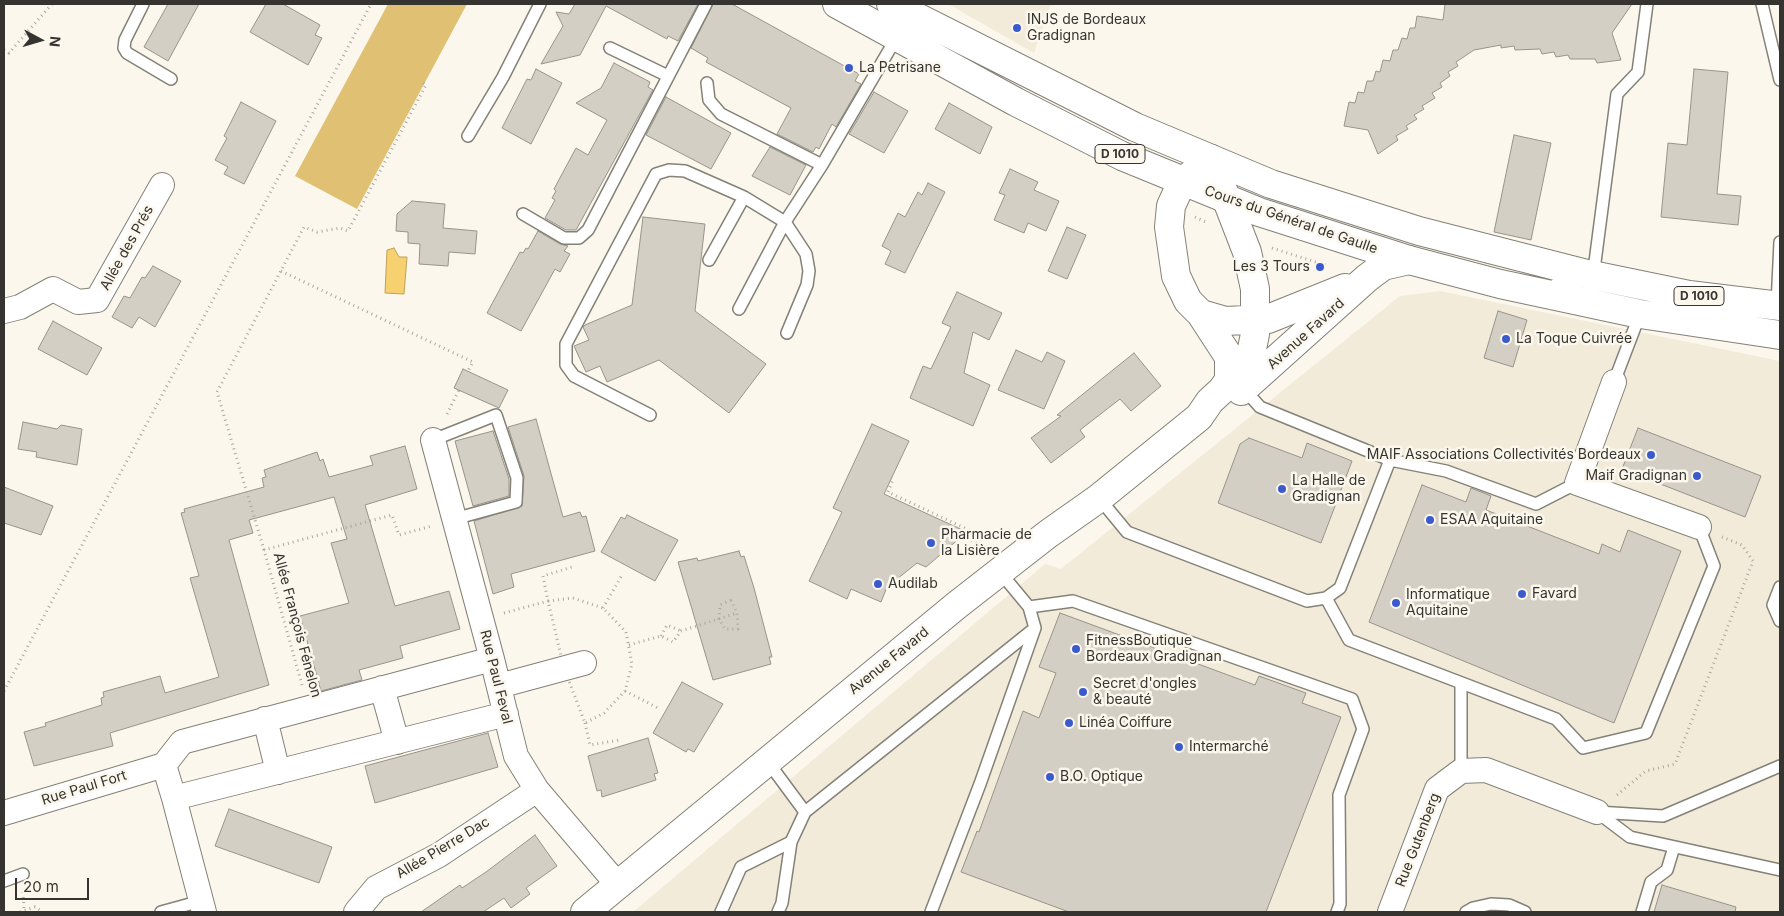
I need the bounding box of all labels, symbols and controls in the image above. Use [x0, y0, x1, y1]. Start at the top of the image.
place label: INJS de Bordeaux Gradignan [1027, 12, 1146, 44]
north arrow [15, 15, 65, 65]
marker: INJS de Bordeaux Gradignan [1011, 22, 1023, 34]
text: N [46, 35, 64, 48]
place label: La Petrisane [859, 60, 941, 76]
marker: La Petrisane [843, 62, 855, 74]
road number: D 1010 [1095, 144, 1145, 164]
street label: Cours du Général de Gaulle [1202, 182, 1380, 258]
street label: Allée des Prés [97, 203, 157, 293]
place label: Les 3 Tours [1233, 259, 1310, 275]
marker: Les 3 Tours [1314, 261, 1326, 273]
road number: D 1010 [1674, 286, 1724, 306]
street label: Avenue Favard [1264, 295, 1348, 373]
place label: La Toque Cuivrée [1516, 331, 1632, 347]
marker: La Toque Cuivrée [1500, 333, 1512, 345]
place label: MAIF Associations Collectivités Bordeaux [1367, 447, 1641, 463]
marker: MAIF Associations Collectivités Bordeaux [1645, 449, 1657, 461]
place label: Maif Gradignan [1585, 468, 1687, 484]
marker: Maif Gradignan [1691, 470, 1703, 482]
place label: La Halle de Gradignan [1292, 473, 1366, 506]
marker: La Halle de Gradignan [1276, 483, 1288, 495]
place label: ESAA Aquitaine [1440, 512, 1543, 528]
marker: ESAA Aquitaine [1424, 514, 1436, 526]
place label: Pharmacie de la Lisière [941, 527, 1032, 560]
marker: Pharmacie de la Lisière [925, 537, 937, 549]
street label: Allée François Fénelon [270, 551, 324, 699]
place label: Audilab [888, 576, 938, 592]
marker: Audilab [872, 578, 884, 590]
place label: Favard [1532, 586, 1577, 602]
place label: Informatique Aquitaine [1406, 587, 1490, 620]
marker: Favard [1516, 588, 1528, 600]
marker: Informatique Aquitaine [1390, 597, 1402, 609]
street label: Avenue Favard [846, 624, 932, 698]
street label: Rue Paul Feval [476, 628, 516, 726]
place label: FitnessBoutique Bordeaux Gradignan [1086, 633, 1222, 666]
marker: FitnessBoutique Bordeaux Gradignan [1070, 643, 1082, 655]
place label: Secret d'ongles & beauté [1093, 676, 1197, 709]
marker: Secret d'ongles & beauté [1077, 686, 1089, 698]
place label: Linéa Coiffure [1079, 715, 1172, 731]
marker: Linéa Coiffure [1063, 717, 1075, 729]
place label: Intermarché [1189, 739, 1269, 755]
marker: Intermarché [1173, 741, 1185, 753]
street label: Rue Paul Fort [39, 767, 129, 809]
place label: B.O. Optique [1060, 769, 1143, 785]
marker: B.O. Optique [1044, 771, 1056, 783]
street label: Rue Gutenberg [1392, 791, 1444, 889]
street label: Allée Pierre Dac [393, 814, 493, 882]
scale bar [18, 868, 91, 900]
text: 20 m [23, 877, 59, 896]

